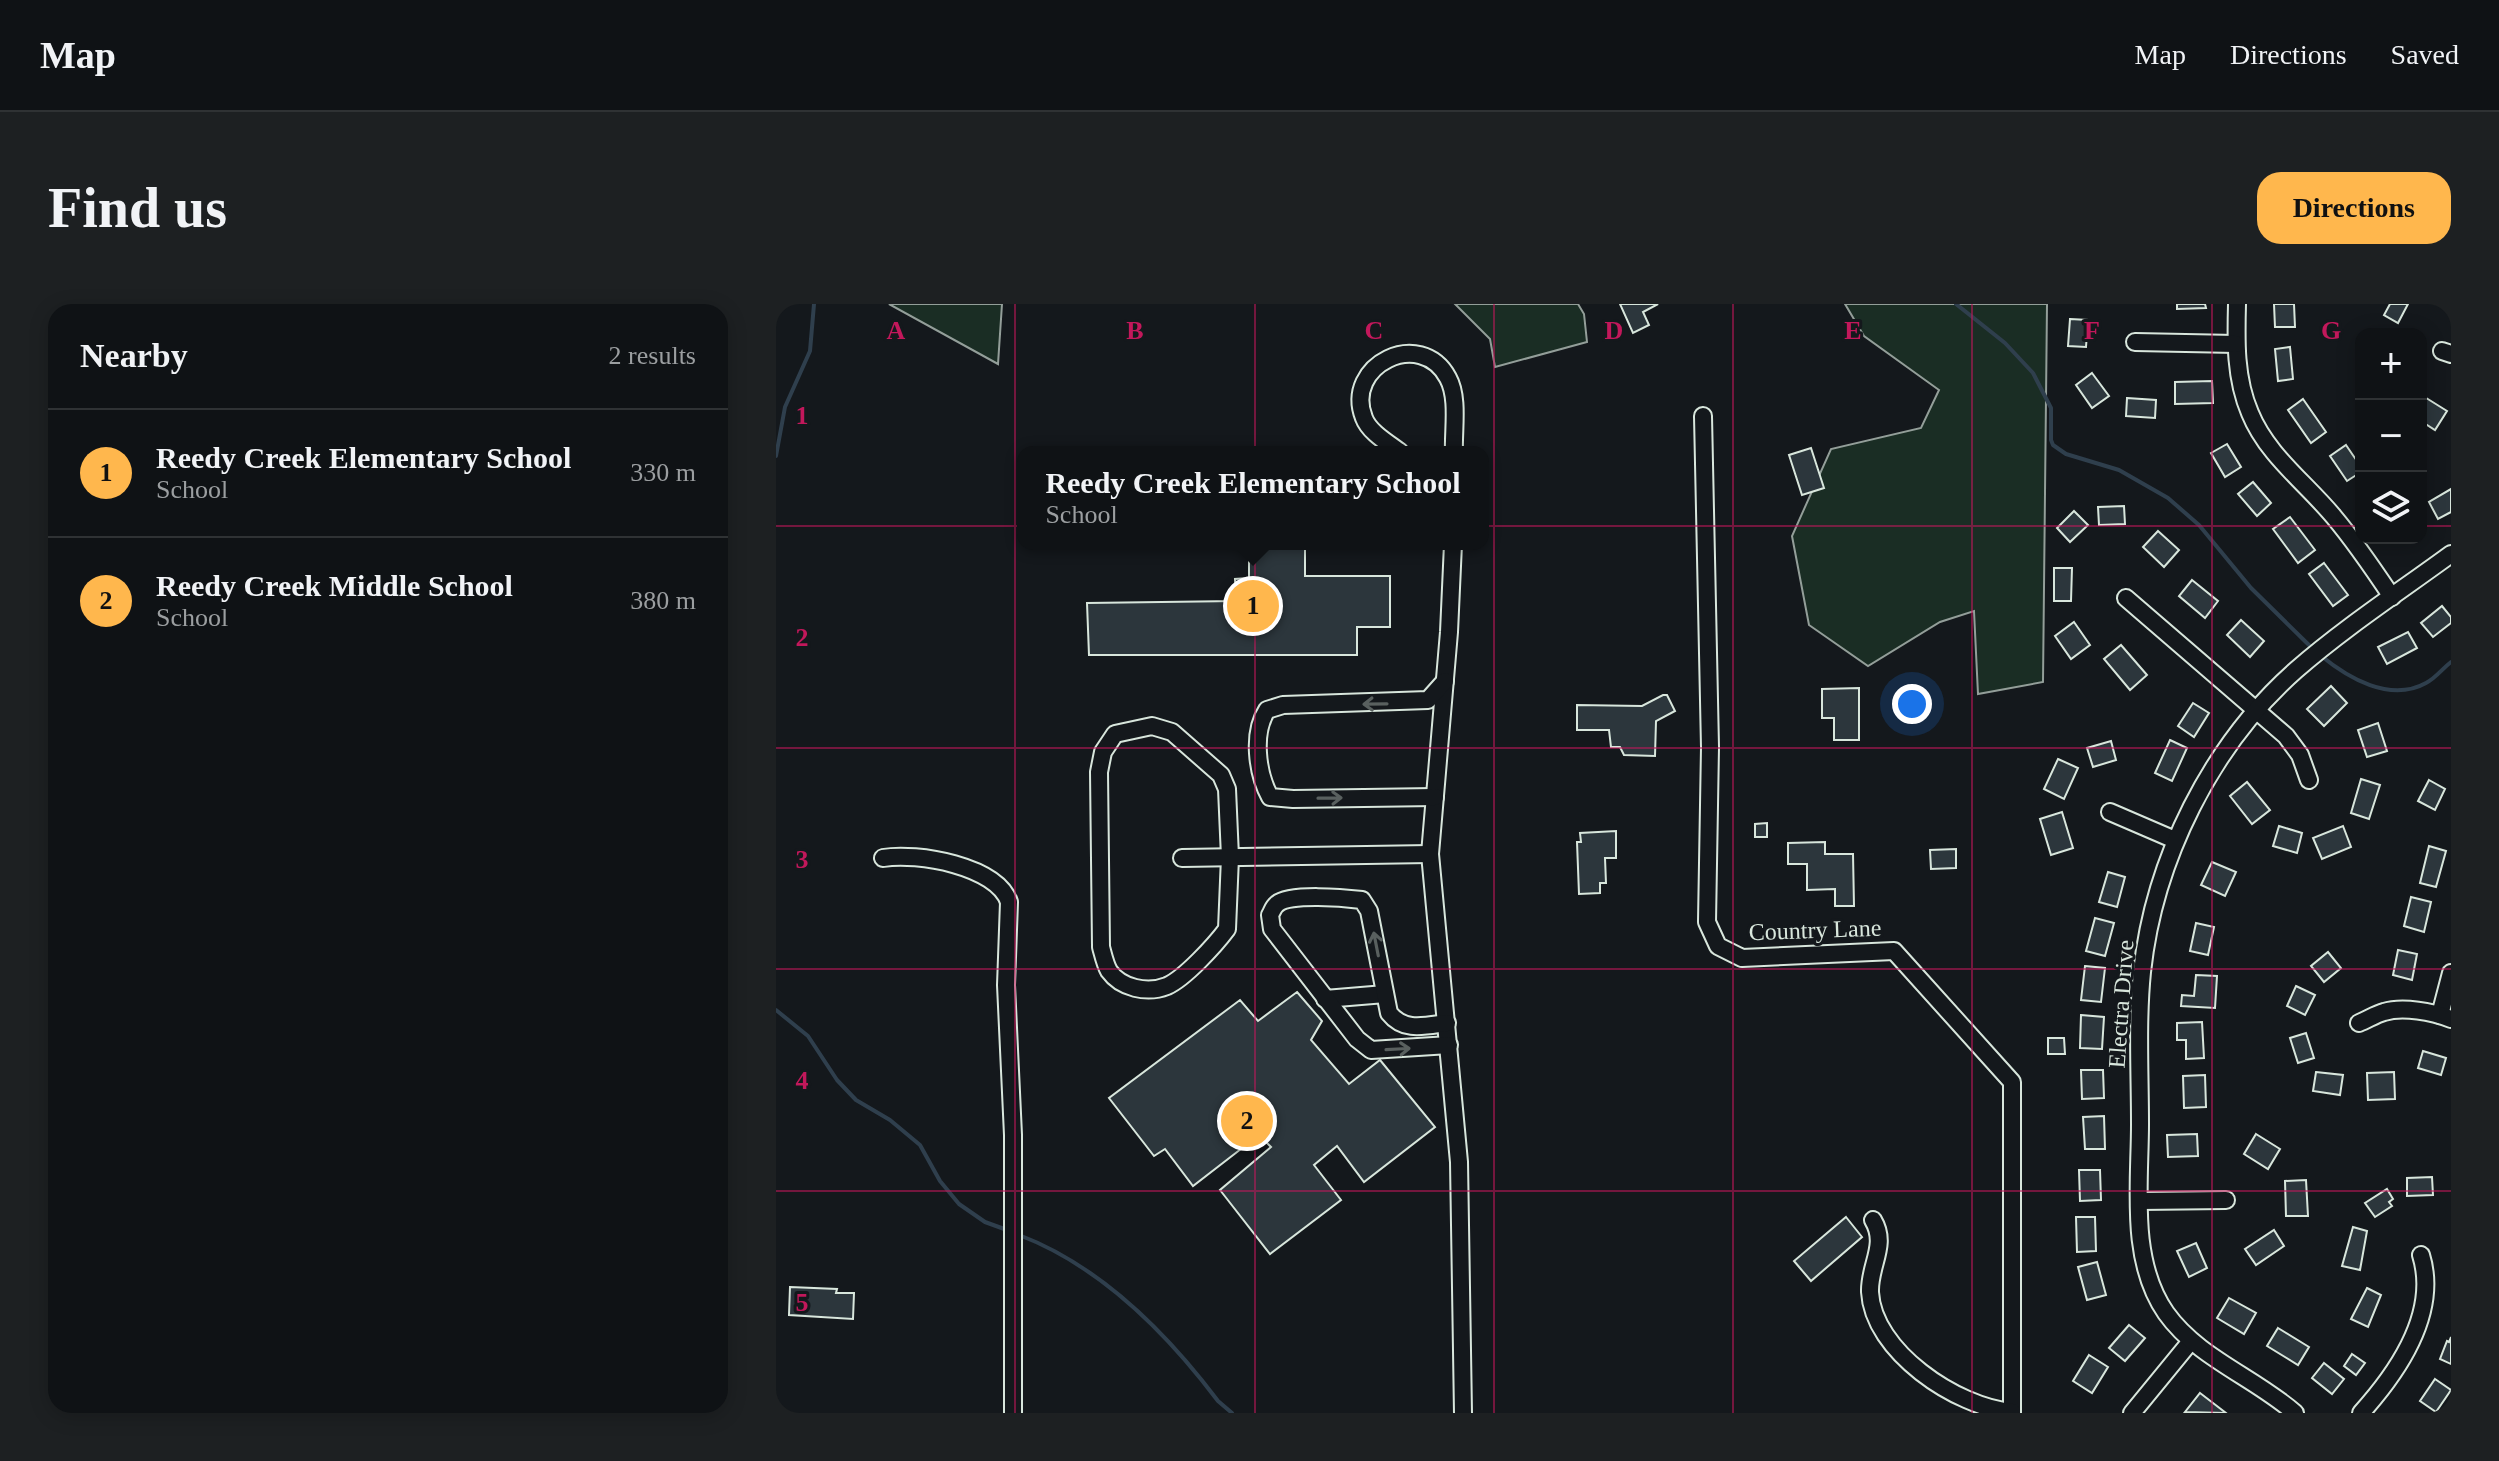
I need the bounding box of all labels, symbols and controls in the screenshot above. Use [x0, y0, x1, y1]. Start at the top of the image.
text: Map [40, 34, 116, 76]
text: Map [2135, 39, 2186, 70]
text: Directions [2230, 39, 2347, 70]
text: Saved [2391, 39, 2459, 70]
button: Directions [2257, 172, 2451, 244]
text: Find us [48, 177, 227, 239]
text: A [887, 316, 906, 345]
text: B [1126, 316, 1144, 345]
text: C [1365, 316, 1383, 345]
text: D [1605, 316, 1623, 345]
text: E [1844, 316, 1862, 345]
text: F [2084, 316, 2100, 345]
text: G [2321, 316, 2341, 345]
map controls [2355, 328, 2427, 544]
button: + [2355, 328, 2427, 400]
text: Nearby [80, 337, 188, 374]
text: 2 results [609, 341, 696, 370]
button: − [2355, 400, 2427, 472]
text: 1 [796, 401, 809, 430]
text: Reedy Creek Elementary School [156, 441, 571, 474]
popup [1017, 446, 1489, 550]
text: 1 [100, 458, 113, 487]
text: 330 m [630, 458, 696, 487]
text: Reedy Creek Elementary School [1045, 466, 1461, 499]
button: layers [2355, 472, 2427, 544]
text: School [156, 475, 228, 504]
text: School [1045, 500, 1118, 529]
text: Reedy Creek Middle School [156, 569, 513, 602]
pin: 1 [1227, 576, 1279, 636]
text: 2 [100, 586, 113, 615]
text: 380 m [630, 586, 696, 615]
text: School [156, 603, 228, 632]
text: 2 [796, 623, 809, 652]
your location [1892, 684, 1932, 724]
one-way arrow [1362, 696, 1389, 711]
one-way arrow [1316, 791, 1343, 806]
text: 3 [796, 845, 809, 874]
street label: Country Lane [1748, 915, 1882, 945]
one-way arrow [1367, 932, 1382, 957]
street label: Electra Drive [2104, 939, 2138, 1069]
one-way arrow [1384, 1041, 1411, 1056]
text: 4 [796, 1066, 809, 1095]
pin: 2 [1221, 1091, 1273, 1151]
text: 5 [796, 1288, 809, 1317]

